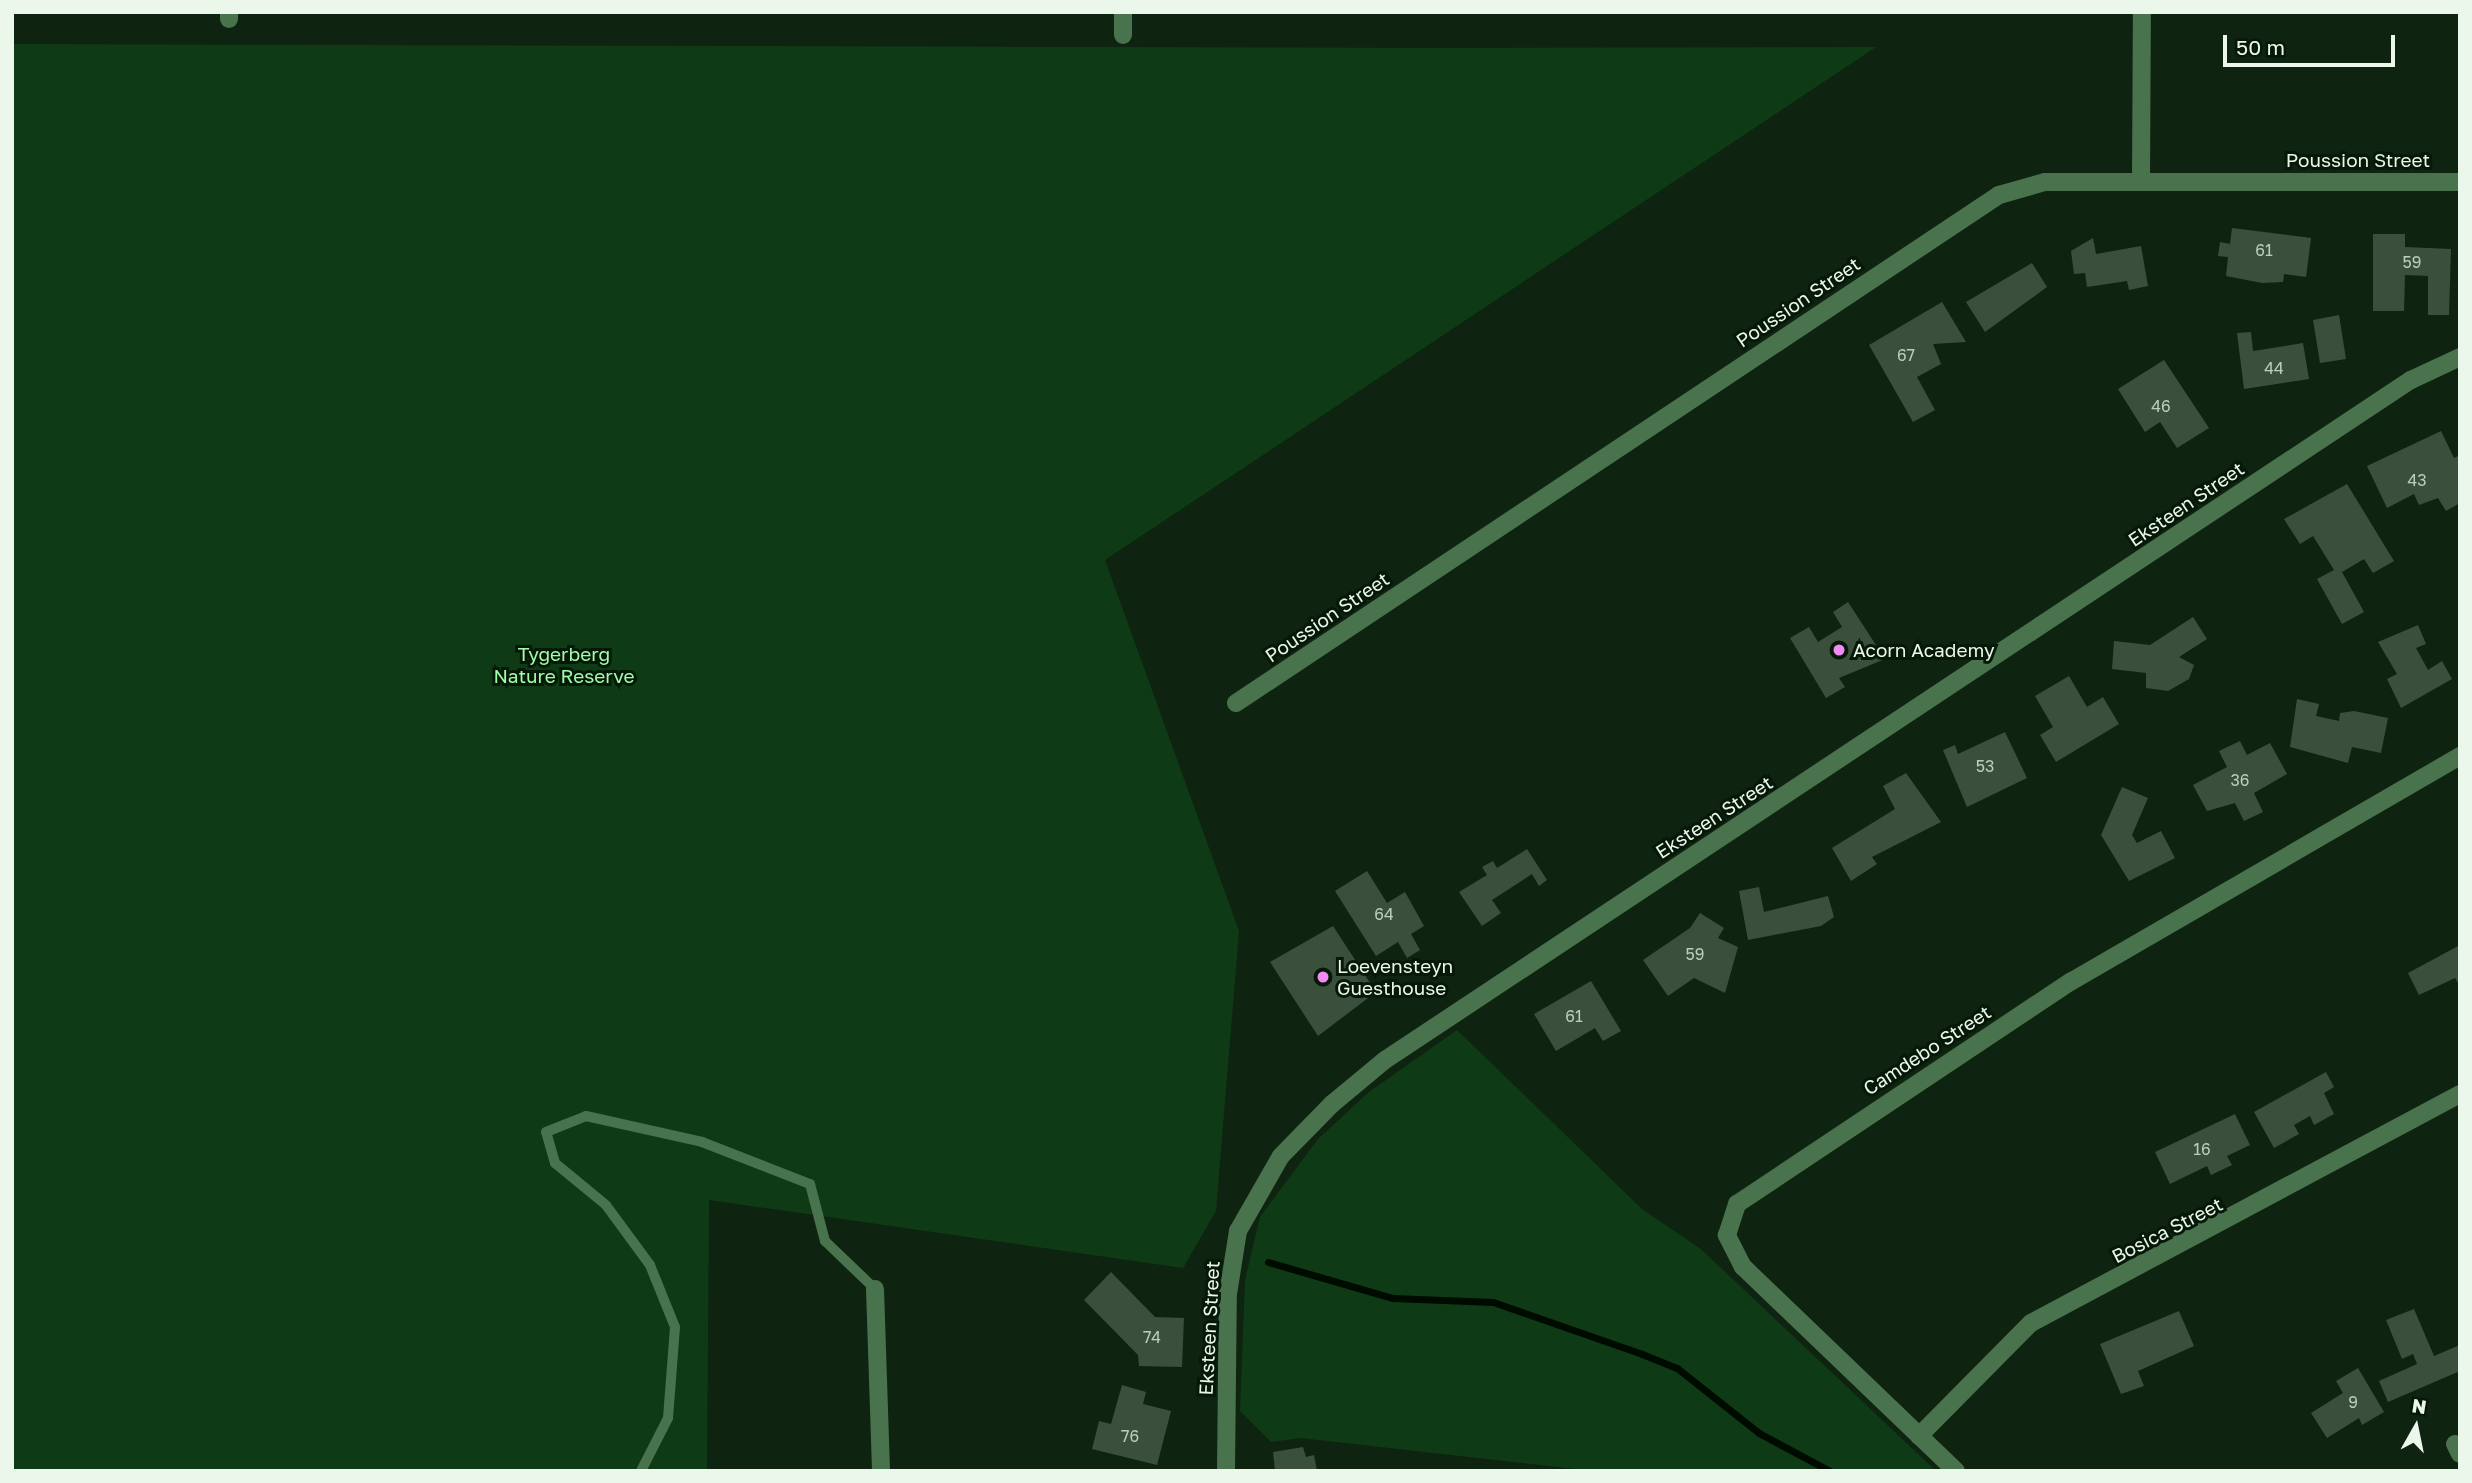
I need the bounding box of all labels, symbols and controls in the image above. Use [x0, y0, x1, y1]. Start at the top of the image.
scale bar [2227, 21, 2398, 65]
text: 50 m [2236, 34, 2285, 60]
street label: Poussion Street [2286, 149, 2430, 171]
house number: 61 [2255, 240, 2273, 260]
street label: Poussion Street [1732, 252, 1864, 352]
house number: 59 [2403, 252, 2421, 272]
house number: 67 [1897, 345, 1915, 365]
house number: 44 [2264, 358, 2284, 378]
house number: 46 [2151, 396, 2171, 416]
street label: Eksteen Street [2124, 457, 2248, 551]
house number: 43 [2407, 470, 2427, 490]
street label: Poussion Street [1261, 567, 1393, 667]
place label: Acorn Academy [1853, 639, 1995, 661]
marker: Acorn Academy [1831, 642, 1847, 658]
park label: Tygerberg Nature Reserve [493, 643, 635, 687]
house number: 53 [1976, 756, 1994, 776]
house number: 36 [2230, 770, 2250, 790]
street label: Eksteen Street [1651, 771, 1777, 863]
house number: 64 [1374, 904, 1394, 924]
house number: 59 [1686, 944, 1704, 964]
place label: Loevensteyn Guesthouse [1337, 955, 1453, 999]
marker: Loevensteyn Guesthouse [1315, 969, 1331, 985]
street label: Camdebo Street [1859, 1000, 1995, 1100]
house number: 61 [1565, 1006, 1583, 1026]
house number: 16 [2193, 1139, 2211, 1159]
street label: Bosica Street [2108, 1192, 2226, 1268]
street label: Eksteen Street [1194, 1260, 1224, 1396]
house number: 74 [1143, 1327, 1161, 1347]
house number: 9 [2348, 1392, 2358, 1412]
north arrow [2381, 1392, 2451, 1462]
text: N [2410, 1393, 2428, 1418]
house number: 76 [1121, 1426, 1139, 1446]

